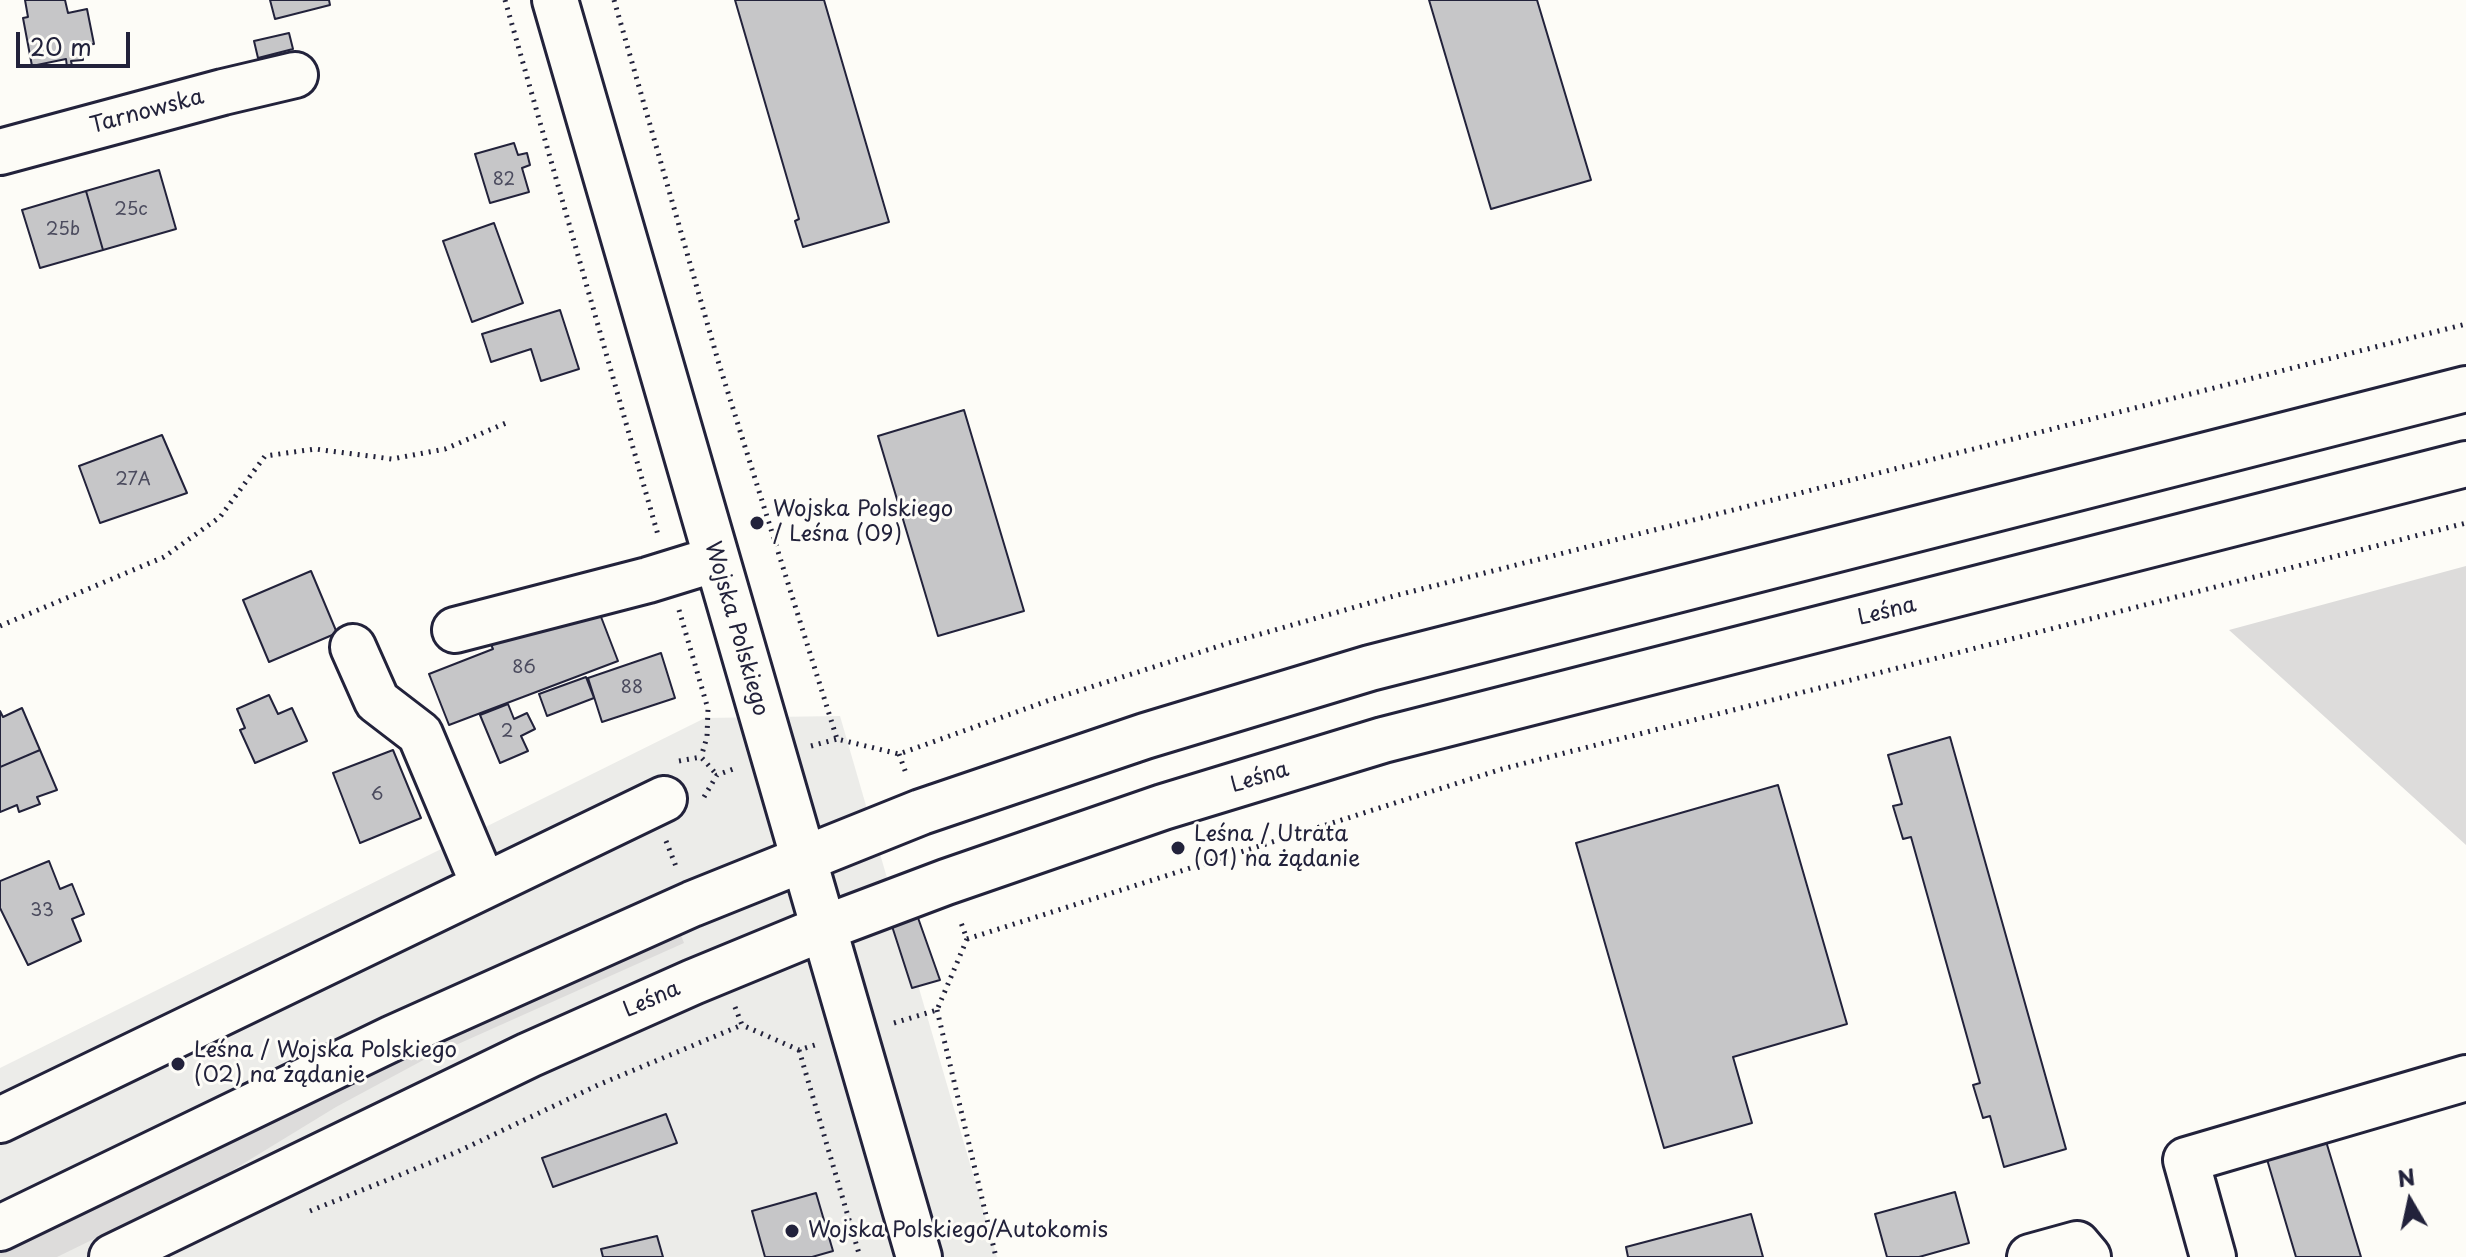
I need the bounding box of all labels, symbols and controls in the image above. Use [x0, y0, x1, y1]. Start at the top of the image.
scale bar [20, 16, 134, 66]
text: 20 m [30, 28, 92, 64]
street label: Tarnowska [87, 84, 207, 140]
house number: 82 [493, 169, 515, 191]
house number: 25c [114, 199, 148, 221]
house number: 25b [46, 219, 80, 241]
house number: 27A [115, 469, 151, 491]
place label: Wojska Polskiego / Leśna (09) [773, 497, 953, 548]
marker: Wojska Polskiego / Leśna (09) [748, 514, 766, 532]
street label: Wojska Polskiego [698, 539, 774, 719]
street label: Leśna [1855, 592, 1919, 632]
house number: 86 [512, 657, 536, 679]
house number: 88 [621, 677, 643, 699]
house number: 2 [501, 721, 513, 743]
street label: Leśna [1228, 757, 1292, 799]
house number: 6 [371, 784, 383, 806]
place label: Leśna / Utrata (01) na żądanie [1194, 822, 1360, 874]
marker: Leśna / Utrata (01) na żądanie [1169, 839, 1187, 857]
house number: 33 [30, 900, 54, 922]
street label: Leśna [619, 976, 685, 1024]
place label: Leśna / Wojska Polskiego (02) na żądanie [194, 1038, 457, 1090]
marker: Leśna / Wojska Polskiego (02) na żądanie [169, 1055, 187, 1073]
text: N [2395, 1159, 2417, 1194]
north arrow [2370, 1161, 2450, 1241]
place label: Wojska Polskiego/Autokomis [808, 1218, 1108, 1244]
marker: Wojska Polskiego/Autokomis [783, 1222, 801, 1240]

